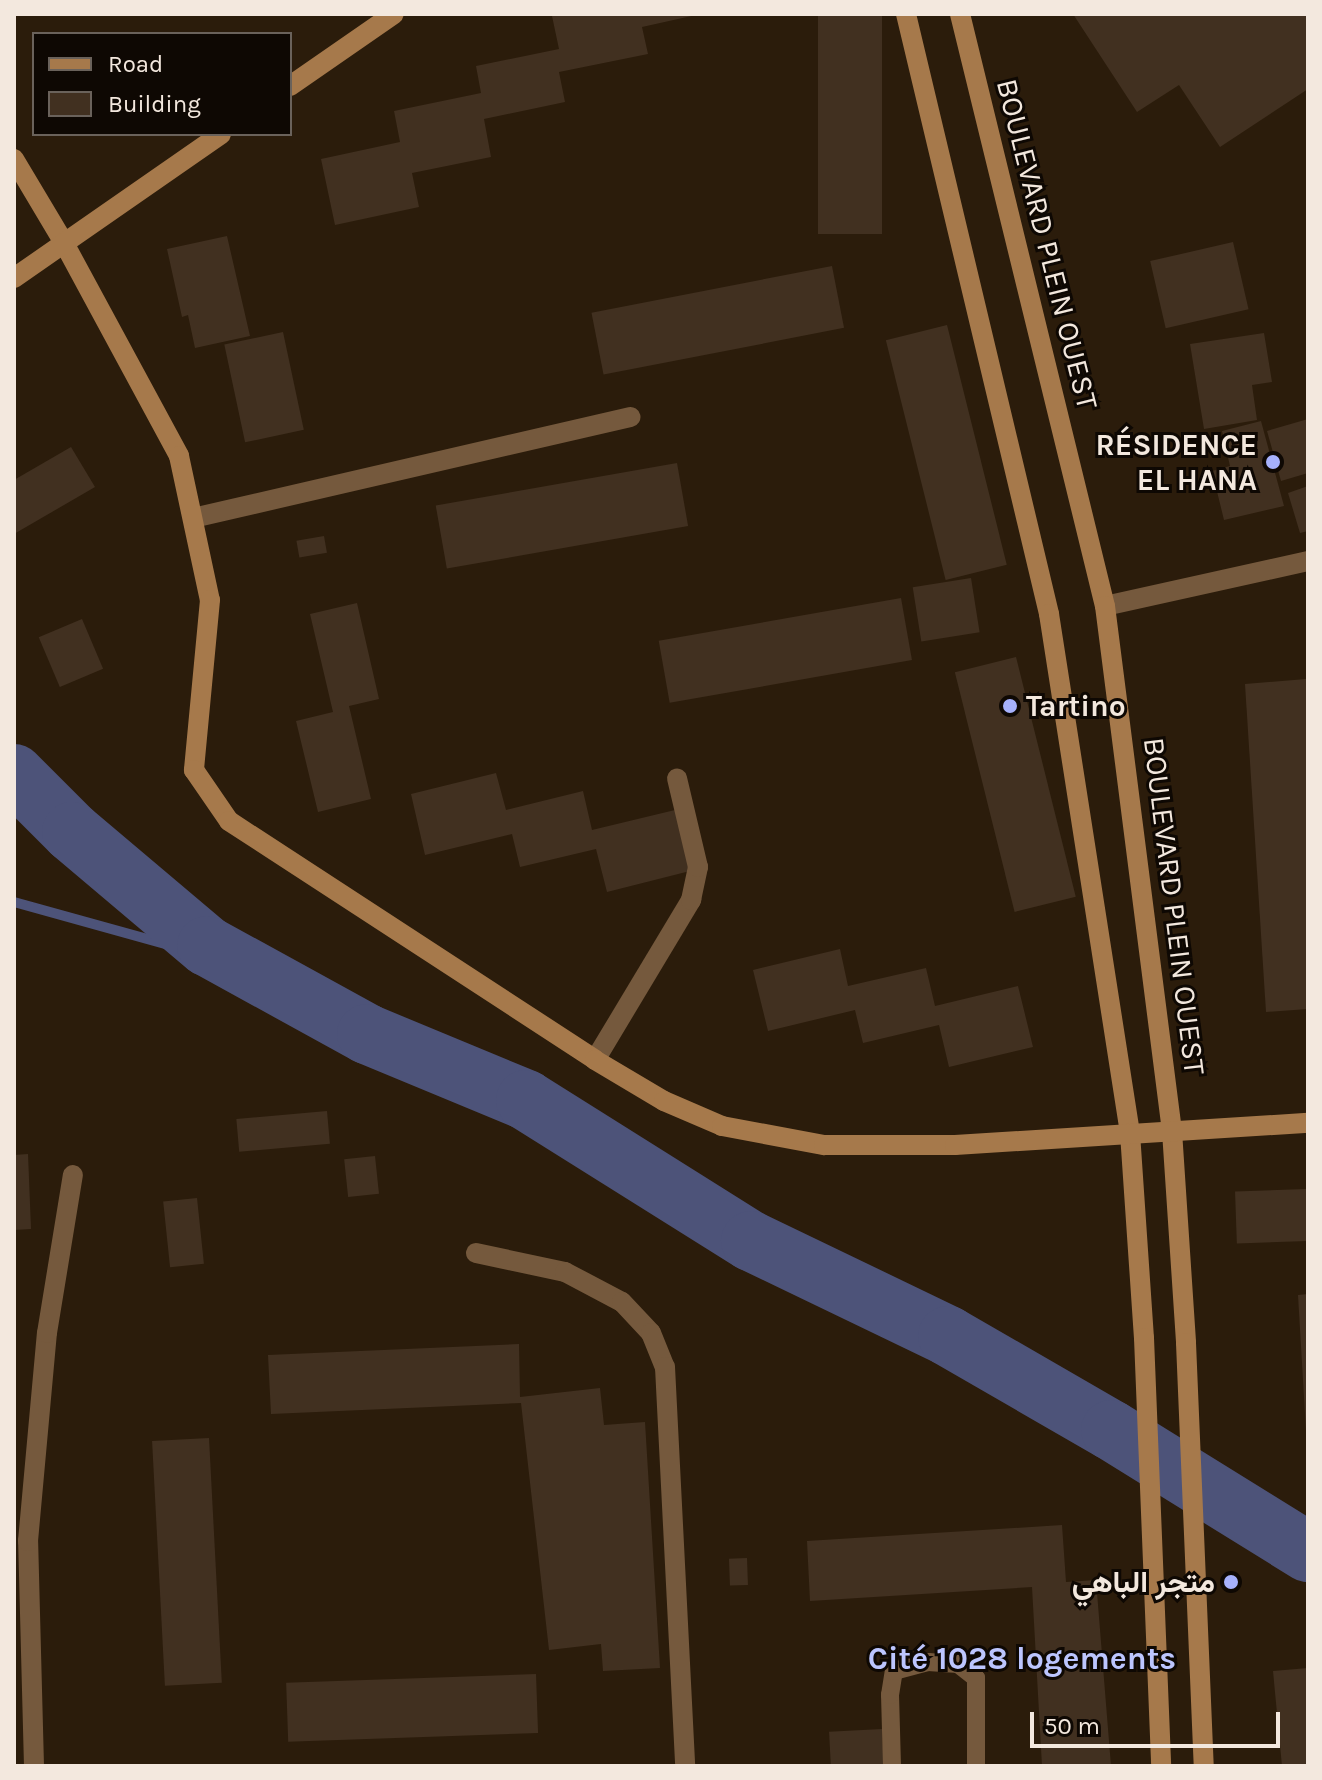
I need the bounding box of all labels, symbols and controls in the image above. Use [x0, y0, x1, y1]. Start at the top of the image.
legend [32, 32, 292, 136]
text: Road [108, 50, 163, 78]
street label: BOULEVARD PLEIN OUEST [988, 75, 1106, 413]
text: Building [108, 90, 201, 118]
place label: RÉSIDENCE EL HANA [1096, 427, 1257, 498]
marker: RÉSIDENCE EL HANA [1264, 453, 1282, 471]
place label: Tartino [1026, 688, 1126, 724]
marker: Tartino [1001, 697, 1019, 715]
street label: BOULEVARD PLEIN OUEST [1135, 735, 1213, 1077]
place label: متجر الباهي [1072, 1564, 1215, 1600]
marker: متجر الباهي [1222, 1573, 1240, 1591]
district label: Cité 1028 logements [868, 1640, 1176, 1678]
scale bar [1034, 1696, 1284, 1746]
text: 50 m [1044, 1712, 1100, 1740]

